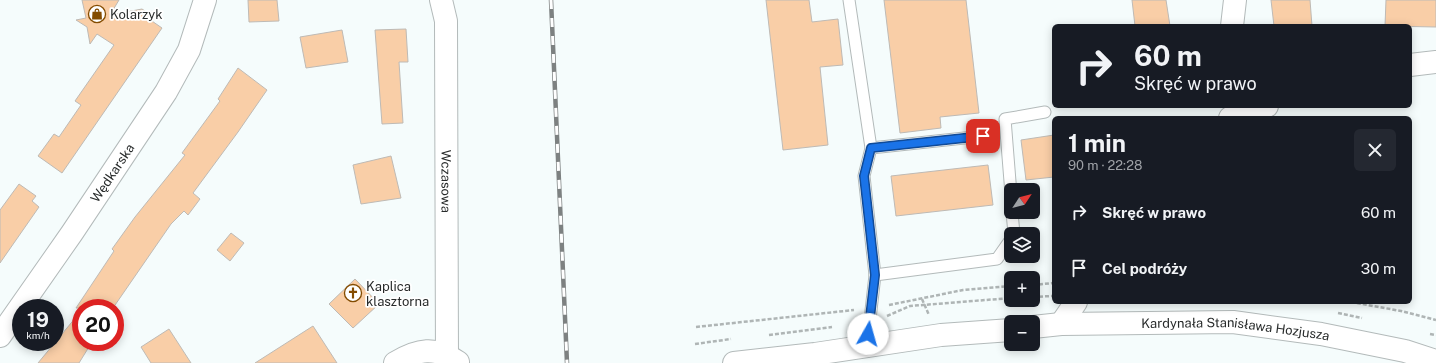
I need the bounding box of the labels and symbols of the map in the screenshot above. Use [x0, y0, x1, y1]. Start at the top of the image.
shop icon: Kolarzyk [87, 4, 107, 24]
place label: Kolarzyk [110, 7, 162, 22]
pin [966, 119, 1000, 153]
street label: Wędkarska [88, 141, 137, 205]
street label: Wczasowa [438, 150, 454, 213]
north arrow [1004, 183, 1040, 219]
place label: Kaplica klasztorna [366, 279, 429, 309]
church icon: Kaplica klasztorna [343, 283, 363, 303]
speed limit sign: 20 [72, 299, 124, 351]
position arrow [847, 313, 889, 355]
street label: Kardynała Stanisława Hozjusza [1141, 315, 1331, 344]

